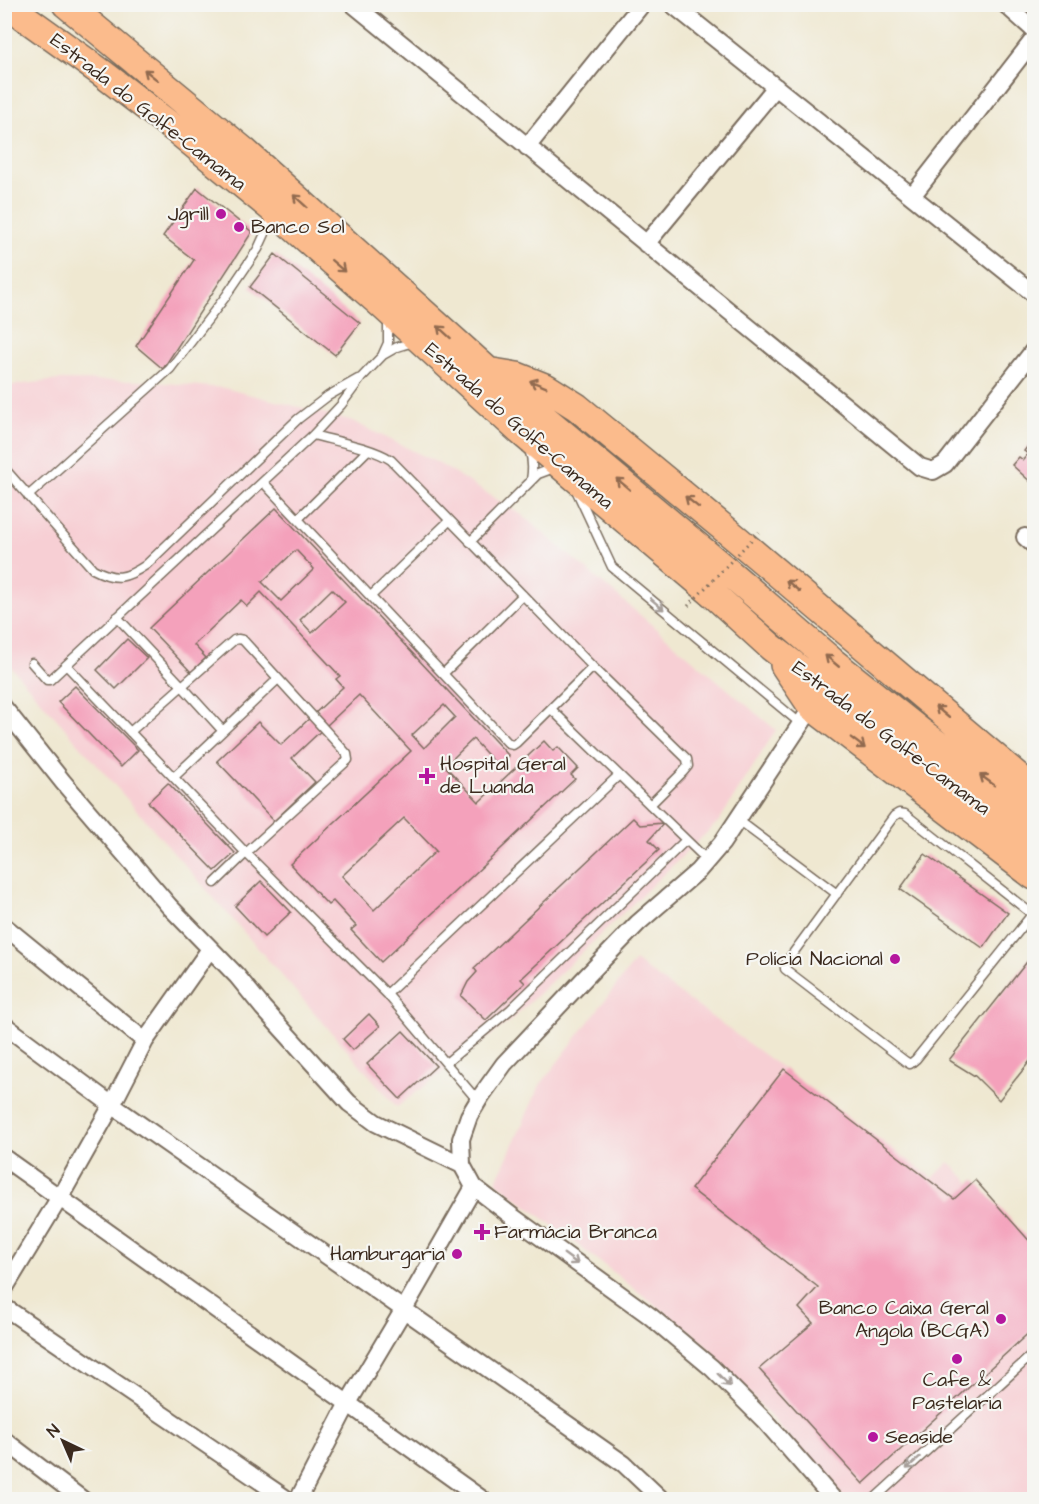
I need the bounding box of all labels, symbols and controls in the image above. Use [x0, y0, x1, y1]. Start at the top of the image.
street label: Estrada do Golfe-Camama [44, 26, 252, 198]
one-way arrow [144, 68, 159, 82]
one-way arrow [292, 194, 307, 208]
place label: Jgrill [168, 200, 209, 229]
marker: Jgrill [214, 207, 228, 221]
place label: Banco Sol [251, 213, 345, 241]
marker: Banco Sol [232, 220, 246, 234]
one-way arrow [330, 259, 345, 273]
one-way arrow [437, 325, 452, 339]
street label: Estrada do Golfe-Camama [418, 336, 620, 516]
one-way arrow [529, 378, 547, 389]
one-way arrow [615, 478, 631, 491]
one-way arrow [685, 495, 700, 509]
one-way arrow [786, 579, 801, 593]
one-way arrow [649, 597, 664, 611]
street label: Estrada do Golfe-Camama [786, 654, 996, 822]
one-way arrow [824, 655, 840, 668]
one-way arrow [935, 705, 950, 719]
one-way arrow [850, 736, 866, 749]
place label: Hospital Geral de Luanda [440, 750, 566, 801]
marker: Hospital Geral de Luanda [418, 767, 436, 785]
one-way arrow [980, 773, 996, 786]
place label: Polícia Nacional [746, 945, 883, 973]
marker: Polícia Nacional [888, 952, 902, 966]
place label: Farmácia Branca [494, 1218, 657, 1246]
marker: Farmácia Branca [475, 1225, 489, 1239]
place label: Hamburgaria [330, 1240, 445, 1269]
marker: Hamburgaria [450, 1247, 464, 1261]
one-way arrow [563, 1253, 579, 1265]
place label: Banco Caixa Geral Angola (BCGA) [819, 1294, 989, 1346]
marker: Banco Caixa Geral Angola (BCGA) [994, 1312, 1008, 1326]
marker: Cafe & Pastelaria [950, 1352, 964, 1366]
place label: Cafe & Pastelaria [912, 1366, 1002, 1417]
one-way arrow [717, 1373, 731, 1388]
north arrow [33, 1411, 93, 1471]
text: N [42, 1420, 65, 1442]
place label: Seaside [885, 1423, 953, 1451]
marker: Seaside [866, 1430, 880, 1444]
one-way arrow [906, 1456, 921, 1470]

